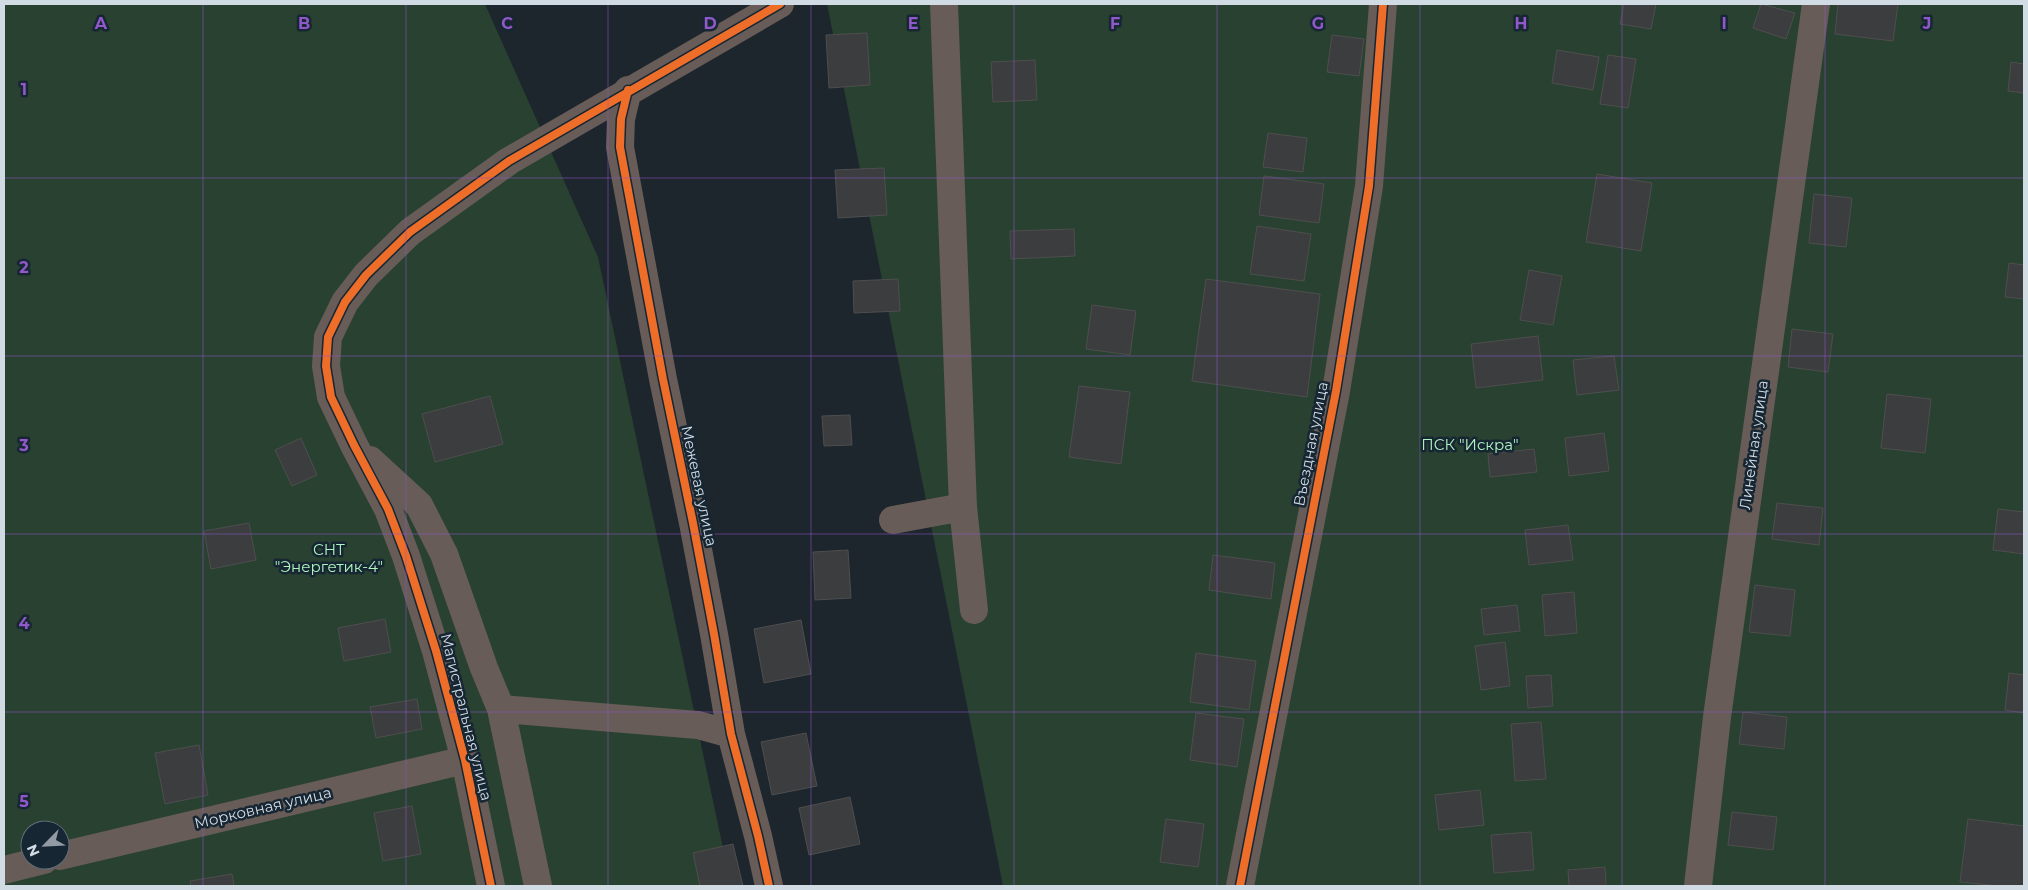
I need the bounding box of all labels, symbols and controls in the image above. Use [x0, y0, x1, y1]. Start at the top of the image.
text: A [94, 14, 108, 33]
text: B [298, 14, 310, 33]
text: C [501, 14, 513, 33]
text: D [703, 14, 717, 33]
text: E [908, 14, 918, 33]
text: F [1110, 14, 1120, 33]
text: G [1312, 14, 1324, 33]
text: H [1515, 14, 1527, 33]
text: I [1721, 14, 1727, 33]
text: J [1922, 14, 1931, 33]
text: 1 [21, 80, 27, 99]
text: 2 [19, 258, 29, 277]
street label: Линейная улица [1735, 379, 1772, 511]
street label: Въездная улица [1289, 380, 1332, 508]
street label: Межевая улица [677, 424, 722, 548]
park label: ПСК "Искра" [1421, 435, 1519, 454]
text: 3 [18, 436, 29, 455]
park label: СНТ "Энергетик-4" [275, 540, 383, 576]
text: 4 [18, 614, 30, 633]
street label: Магистральная улица [437, 631, 496, 802]
street label: Морковная улица [192, 782, 333, 833]
text: 5 [19, 792, 29, 811]
north arrow [20, 820, 70, 870]
text: N [23, 841, 44, 859]

